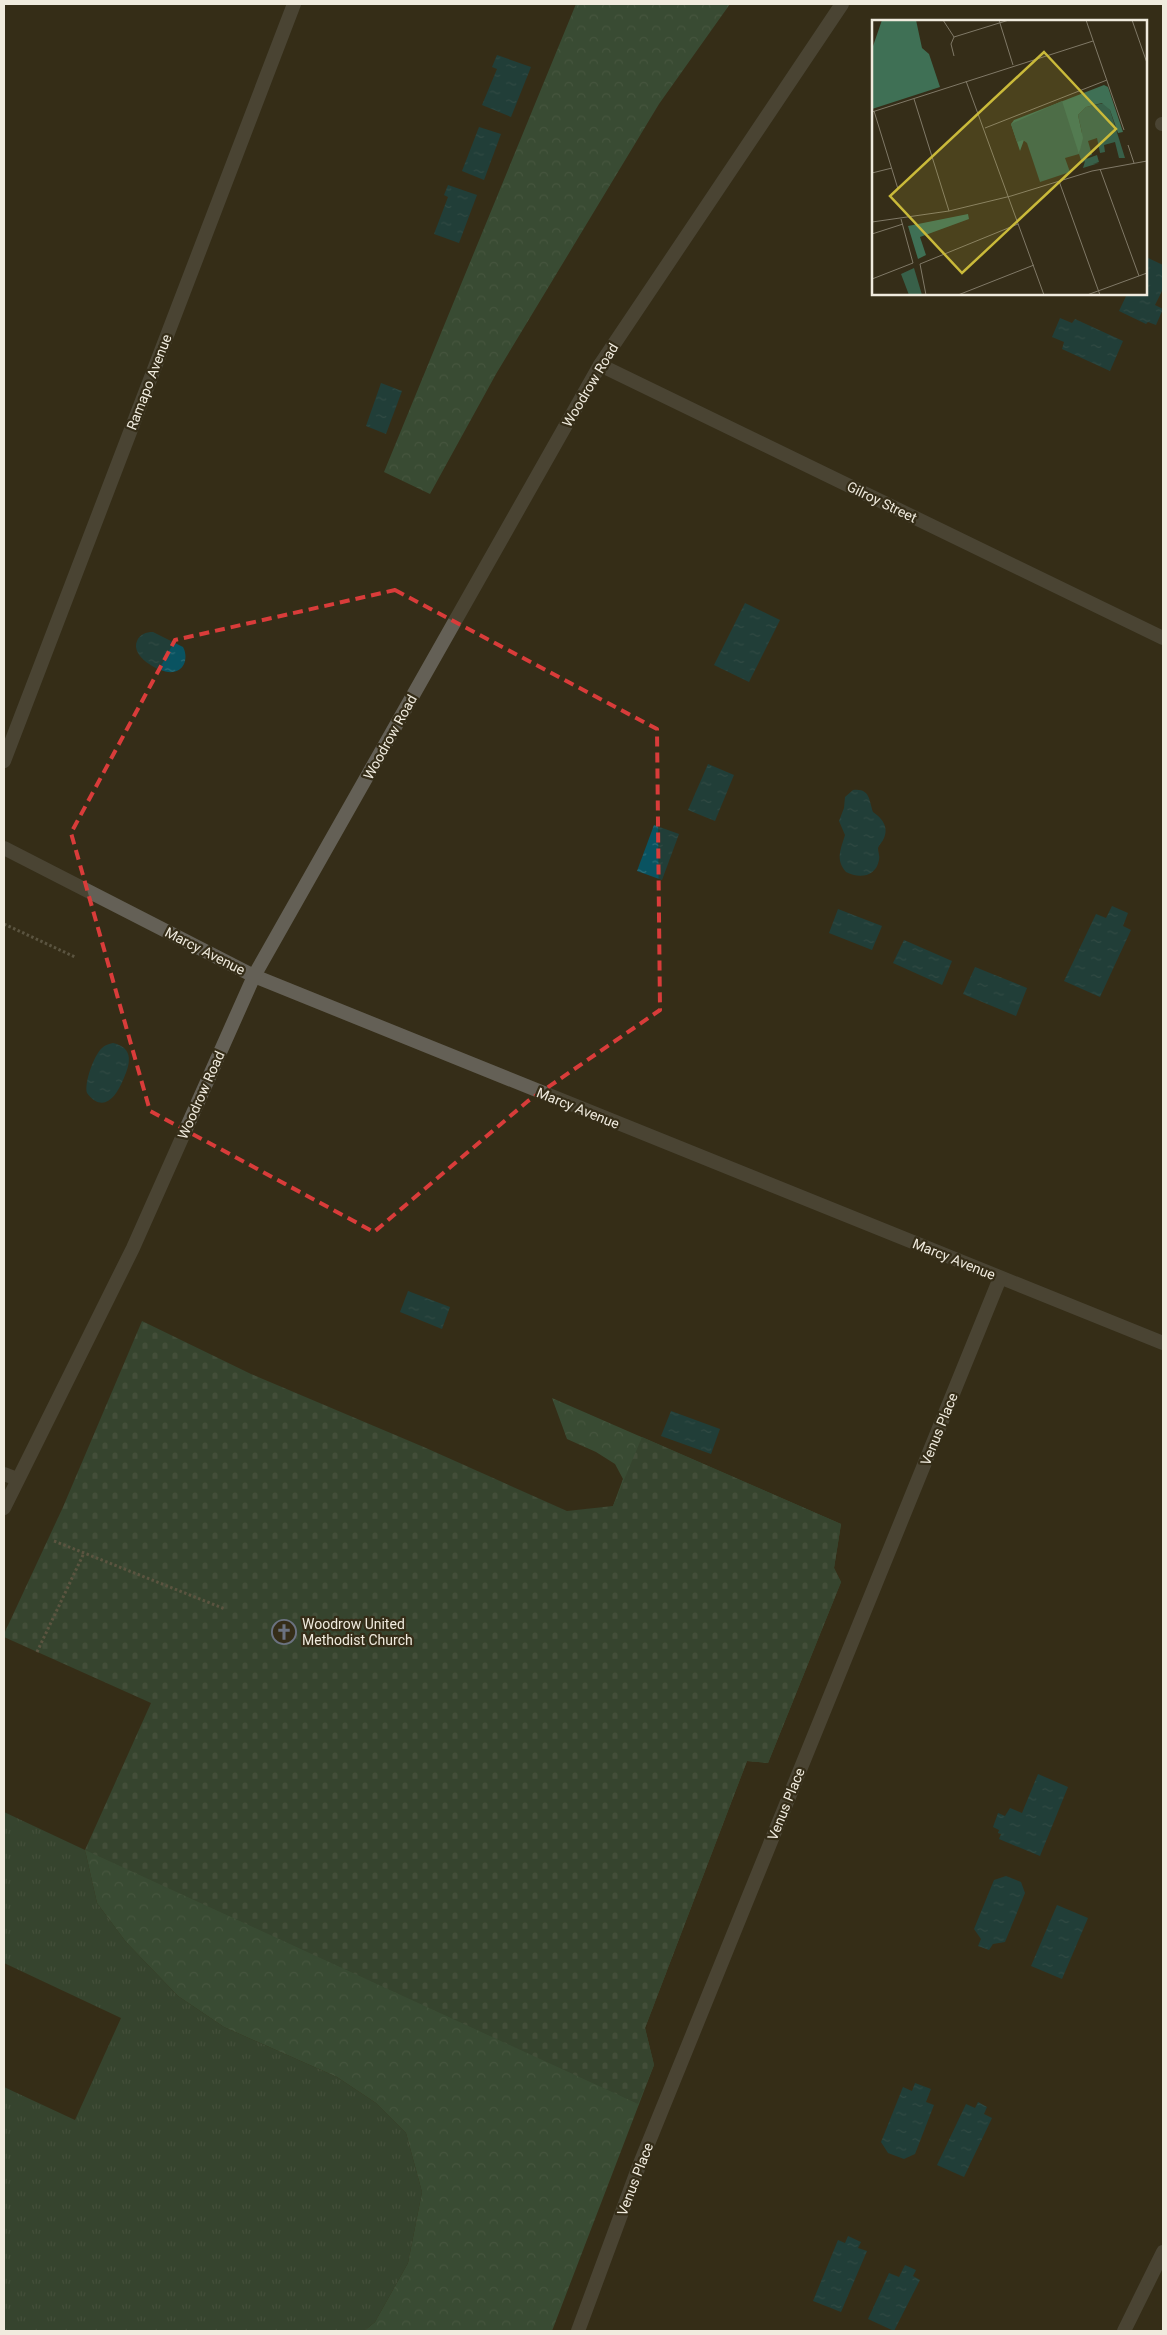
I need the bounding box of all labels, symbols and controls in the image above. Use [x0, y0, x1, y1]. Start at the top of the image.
inset map [872, 20, 1147, 295]
street label: Ramapo Avenue [123, 332, 175, 432]
street label: Woodrow Road [559, 340, 621, 430]
street label: Gilroy Street [844, 478, 920, 526]
street label: Woodrow Road [360, 692, 420, 782]
street label: Marcy Avenue [162, 924, 248, 978]
street label: Woodrow Road [174, 1048, 228, 1142]
street label: Marcy Avenue [534, 1084, 622, 1132]
street label: Marcy Avenue [910, 1235, 998, 1283]
street label: Venus Place [917, 1390, 961, 1468]
place label: Woodrow United Methodist Church [302, 1616, 413, 1648]
church icon: Woodrow United Methodist Church [271, 1619, 297, 1645]
street label: Venus Place [764, 1765, 808, 1843]
street label: Venus Place [614, 2140, 656, 2218]

